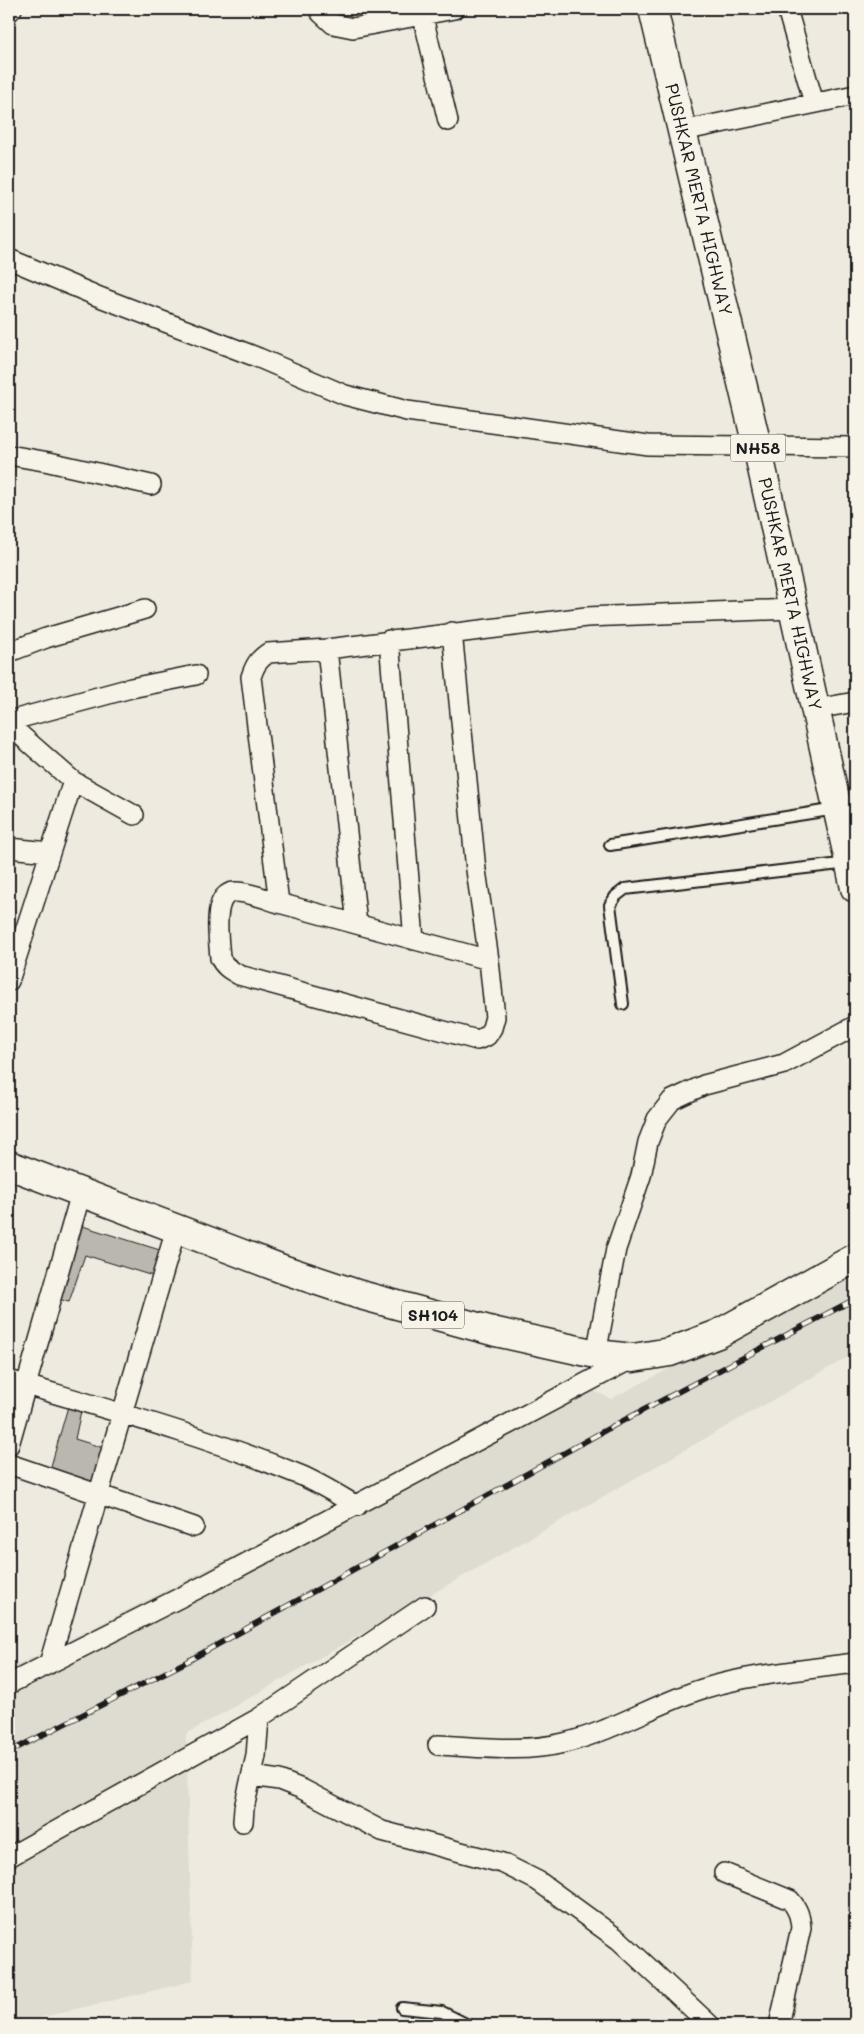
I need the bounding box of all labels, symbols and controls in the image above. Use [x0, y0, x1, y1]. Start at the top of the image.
street label: PUSHKAR MERTA HIGHWAY [660, 81, 739, 318]
road number: NH58 [730, 434, 786, 462]
street label: PUSHKAR MERTA HIGHWAY [753, 475, 828, 713]
road number: SH104 [402, 1302, 464, 1328]

